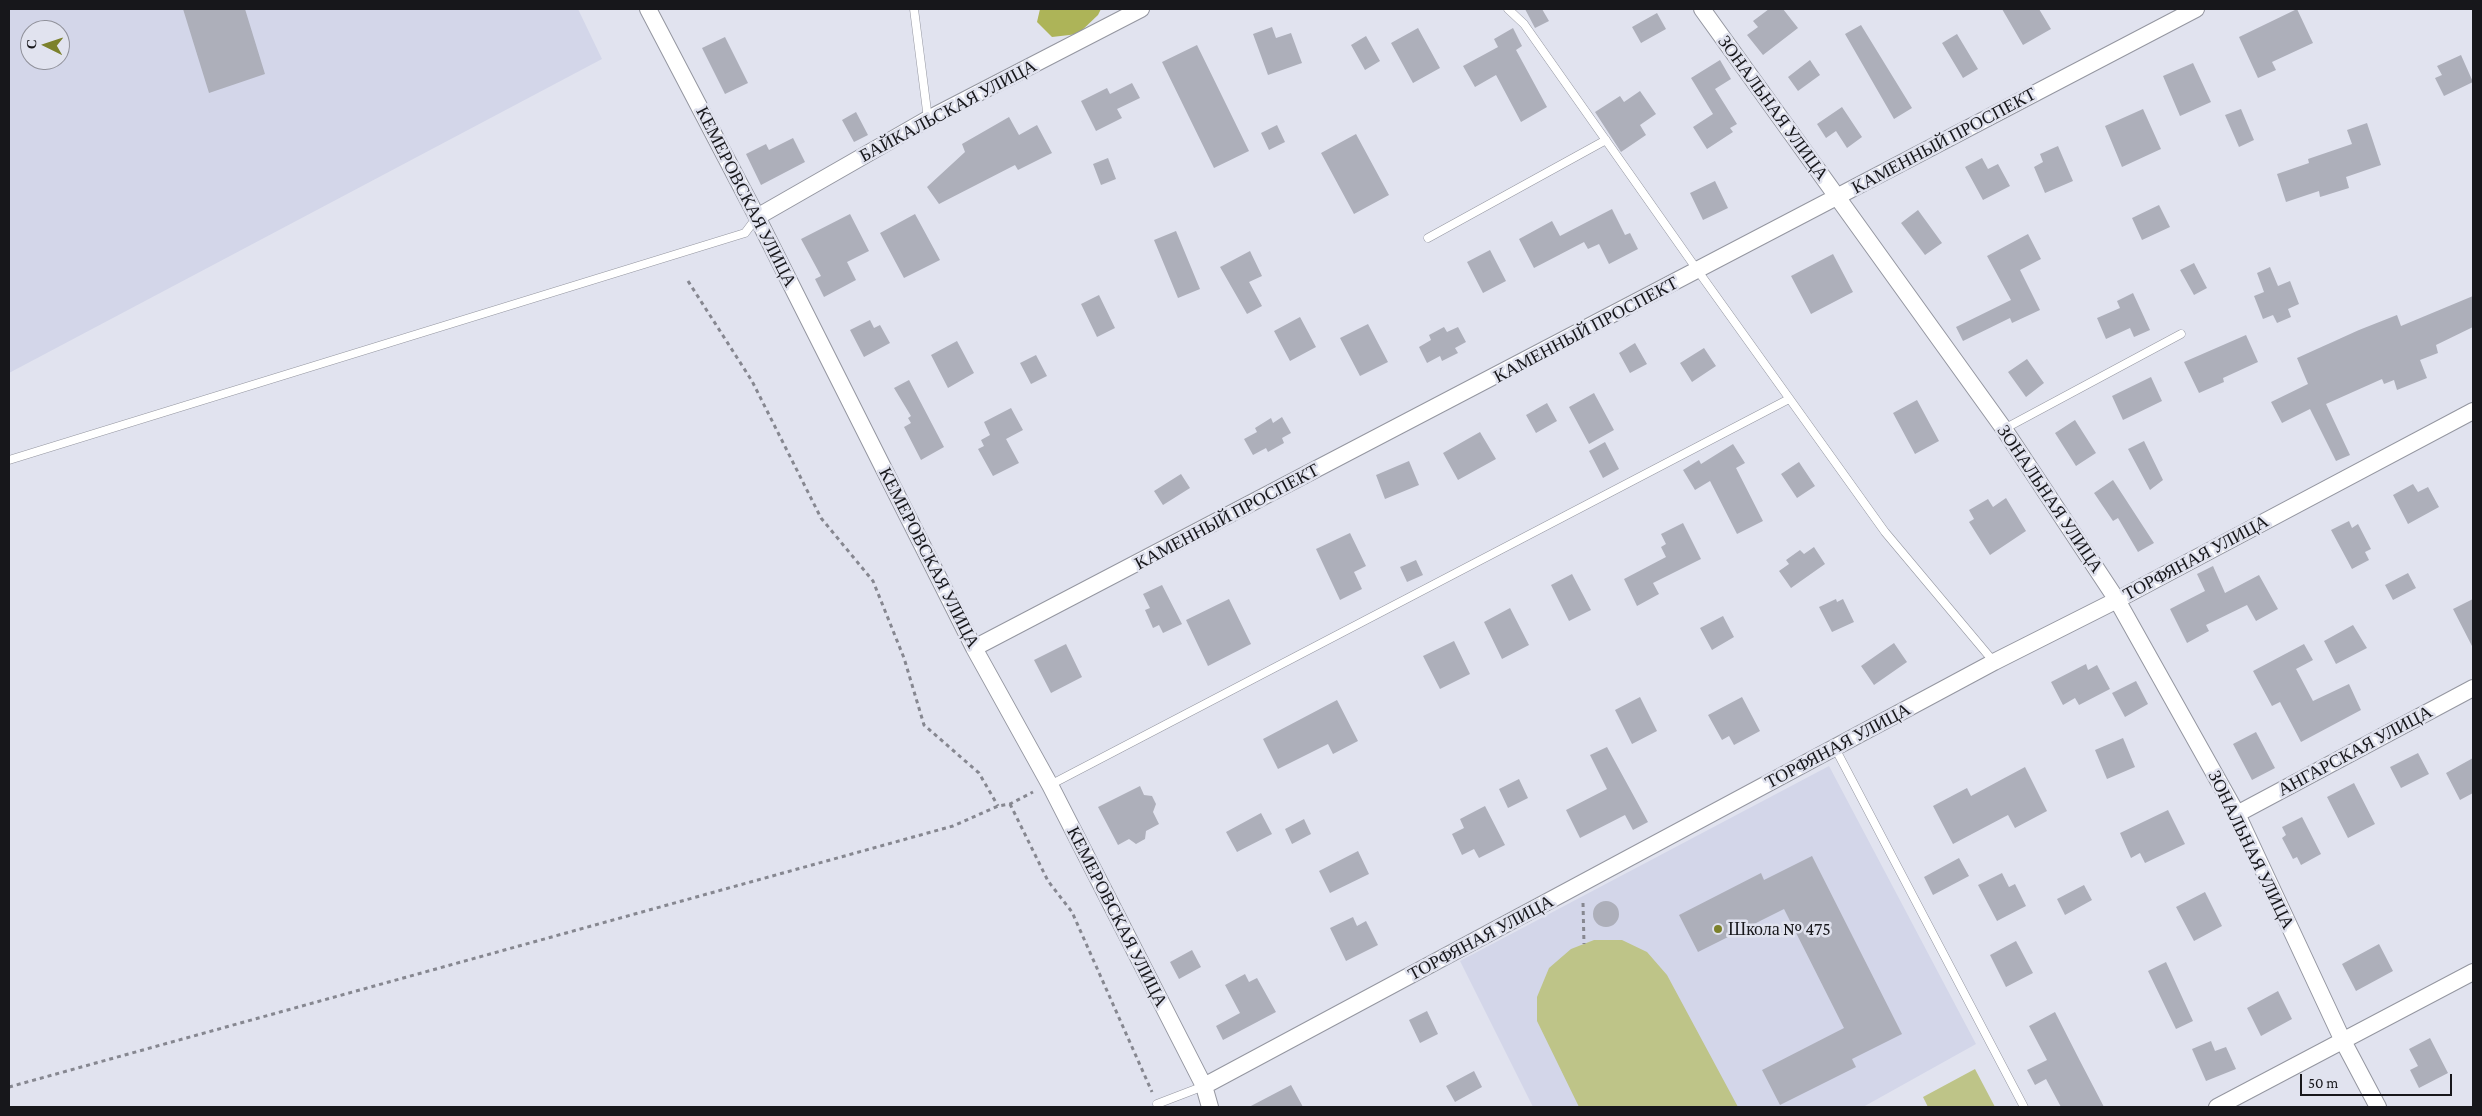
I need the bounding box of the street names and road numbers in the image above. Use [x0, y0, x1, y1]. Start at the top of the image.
street label: ЗОНАЛЬНАЯ УЛИЦА [1713, 31, 1833, 185]
street label: БАЙКАЛЬСКАЯ УЛИЦА [856, 55, 1040, 167]
street label: КАМЕННЫЙ ПРОСПЕКТ [1848, 83, 2040, 199]
street label: КЕМЕРОВСКАЯ УЛИЦА [691, 103, 801, 291]
street label: КАМЕННЫЙ ПРОСПЕКТ [1490, 272, 1682, 388]
street label: ЗОНАЛЬНАЯ УЛИЦА [1992, 421, 2108, 577]
street label: КАМЕННЫЙ ПРОСПЕКТ [1131, 459, 1323, 575]
street label: КЕМЕРОВСКАЯ УЛИЦА [874, 464, 984, 652]
street label: ТОРФЯНАЯ УЛИЦА [2120, 511, 2272, 605]
street label: ТОРФЯНАЯ УЛИЦА [1762, 699, 1914, 793]
street label: АНГАРСКАЯ УЛИЦА [2274, 701, 2436, 801]
street label: ЗОНАЛЬНАЯ УЛИЦА [2203, 767, 2299, 933]
street label: КЕМЕРОВСКАЯ УЛИЦА [1062, 823, 1172, 1011]
street label: ТОРФЯНАЯ УЛИЦА [1405, 891, 1557, 985]

